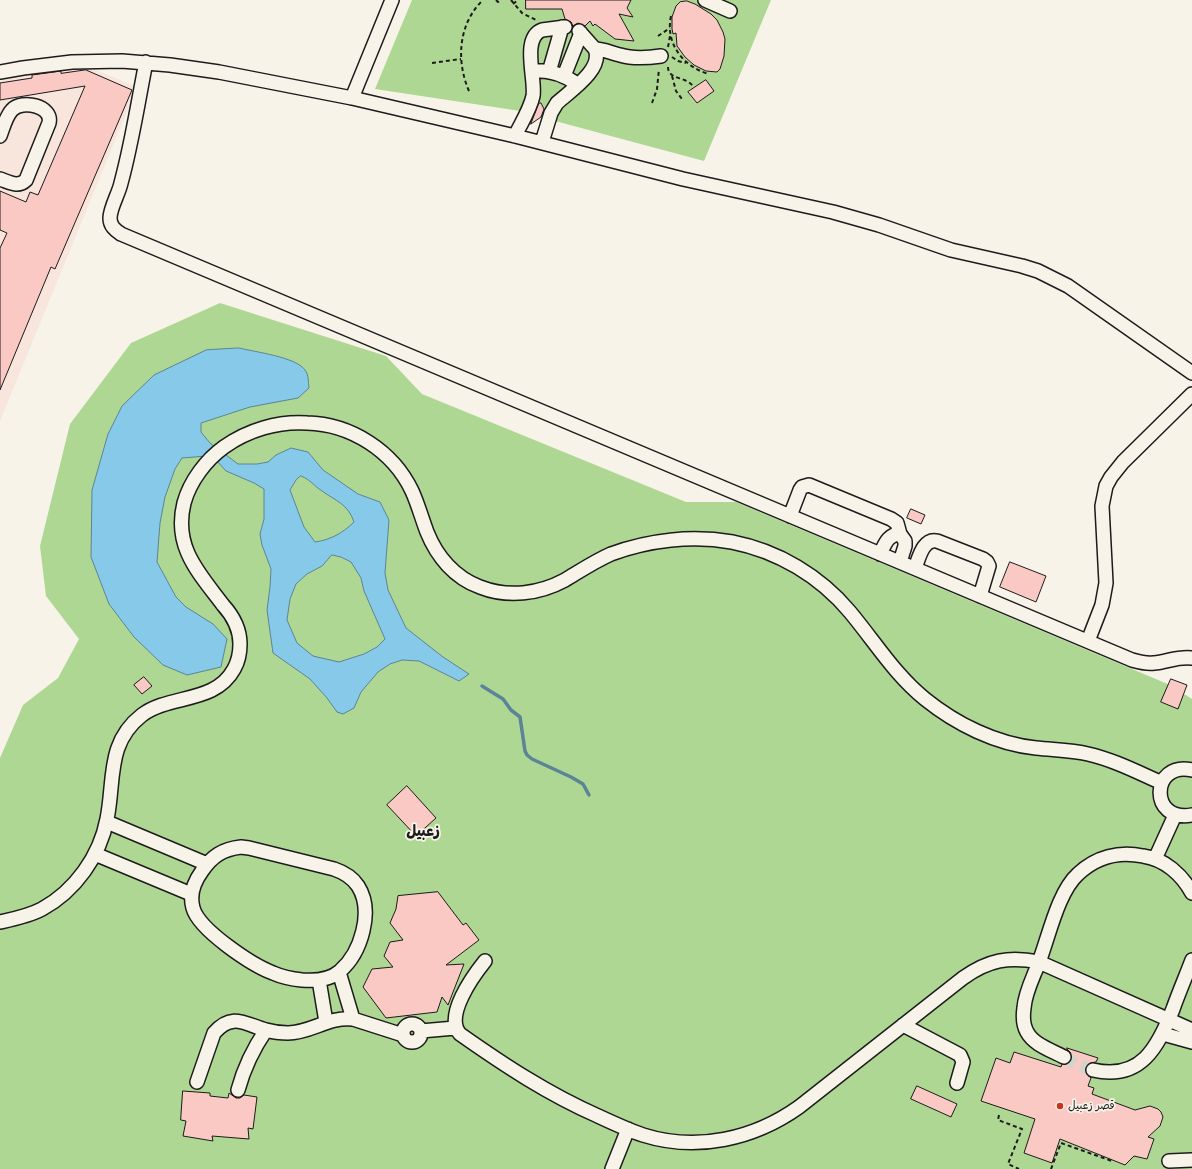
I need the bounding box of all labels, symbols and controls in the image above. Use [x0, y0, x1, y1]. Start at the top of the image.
district label: زعبيل [406, 823, 440, 841]
place label: قصر زعبيل [1068, 1099, 1115, 1113]
marker: قصر زعبيل [1055, 1101, 1065, 1111]

